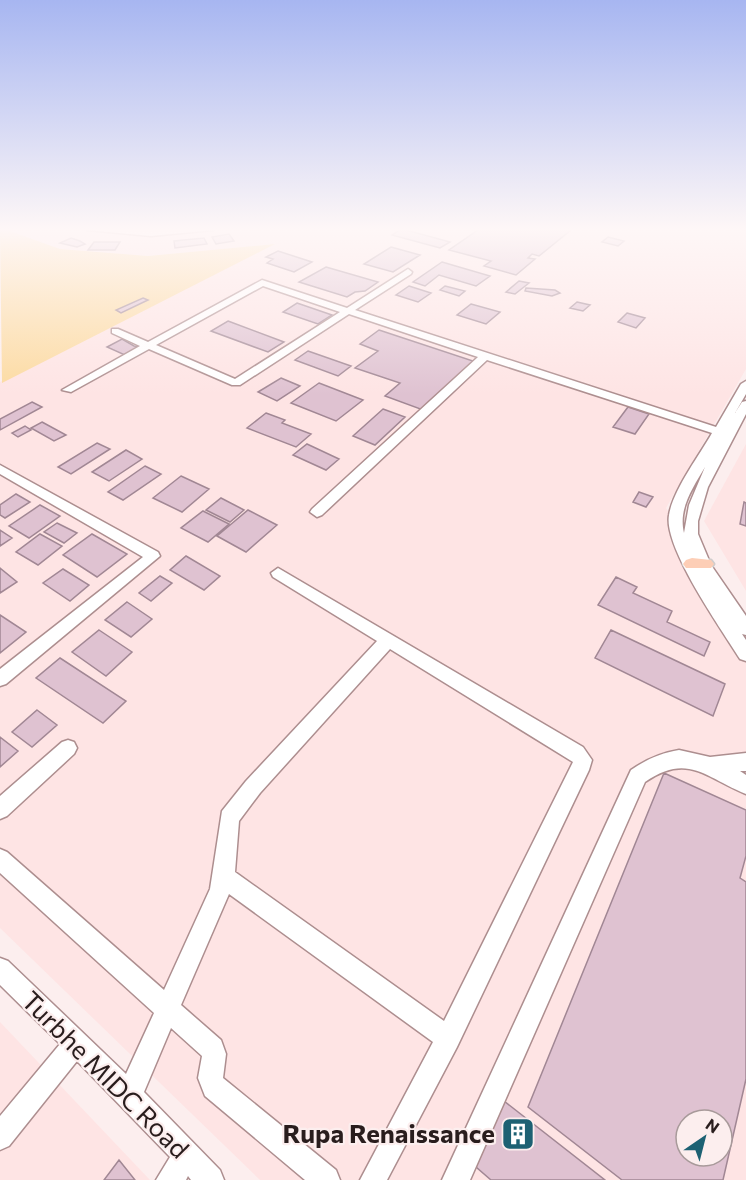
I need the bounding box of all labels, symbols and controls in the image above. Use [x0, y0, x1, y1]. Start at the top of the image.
street label: Turbhe MIDC Road [16, 984, 196, 1164]
north arrow [674, 1108, 734, 1168]
text: N [703, 1114, 723, 1137]
building icon: Rupa Renaissance [500, 1116, 536, 1152]
place label: Rupa Renaissance [283, 1117, 495, 1148]

